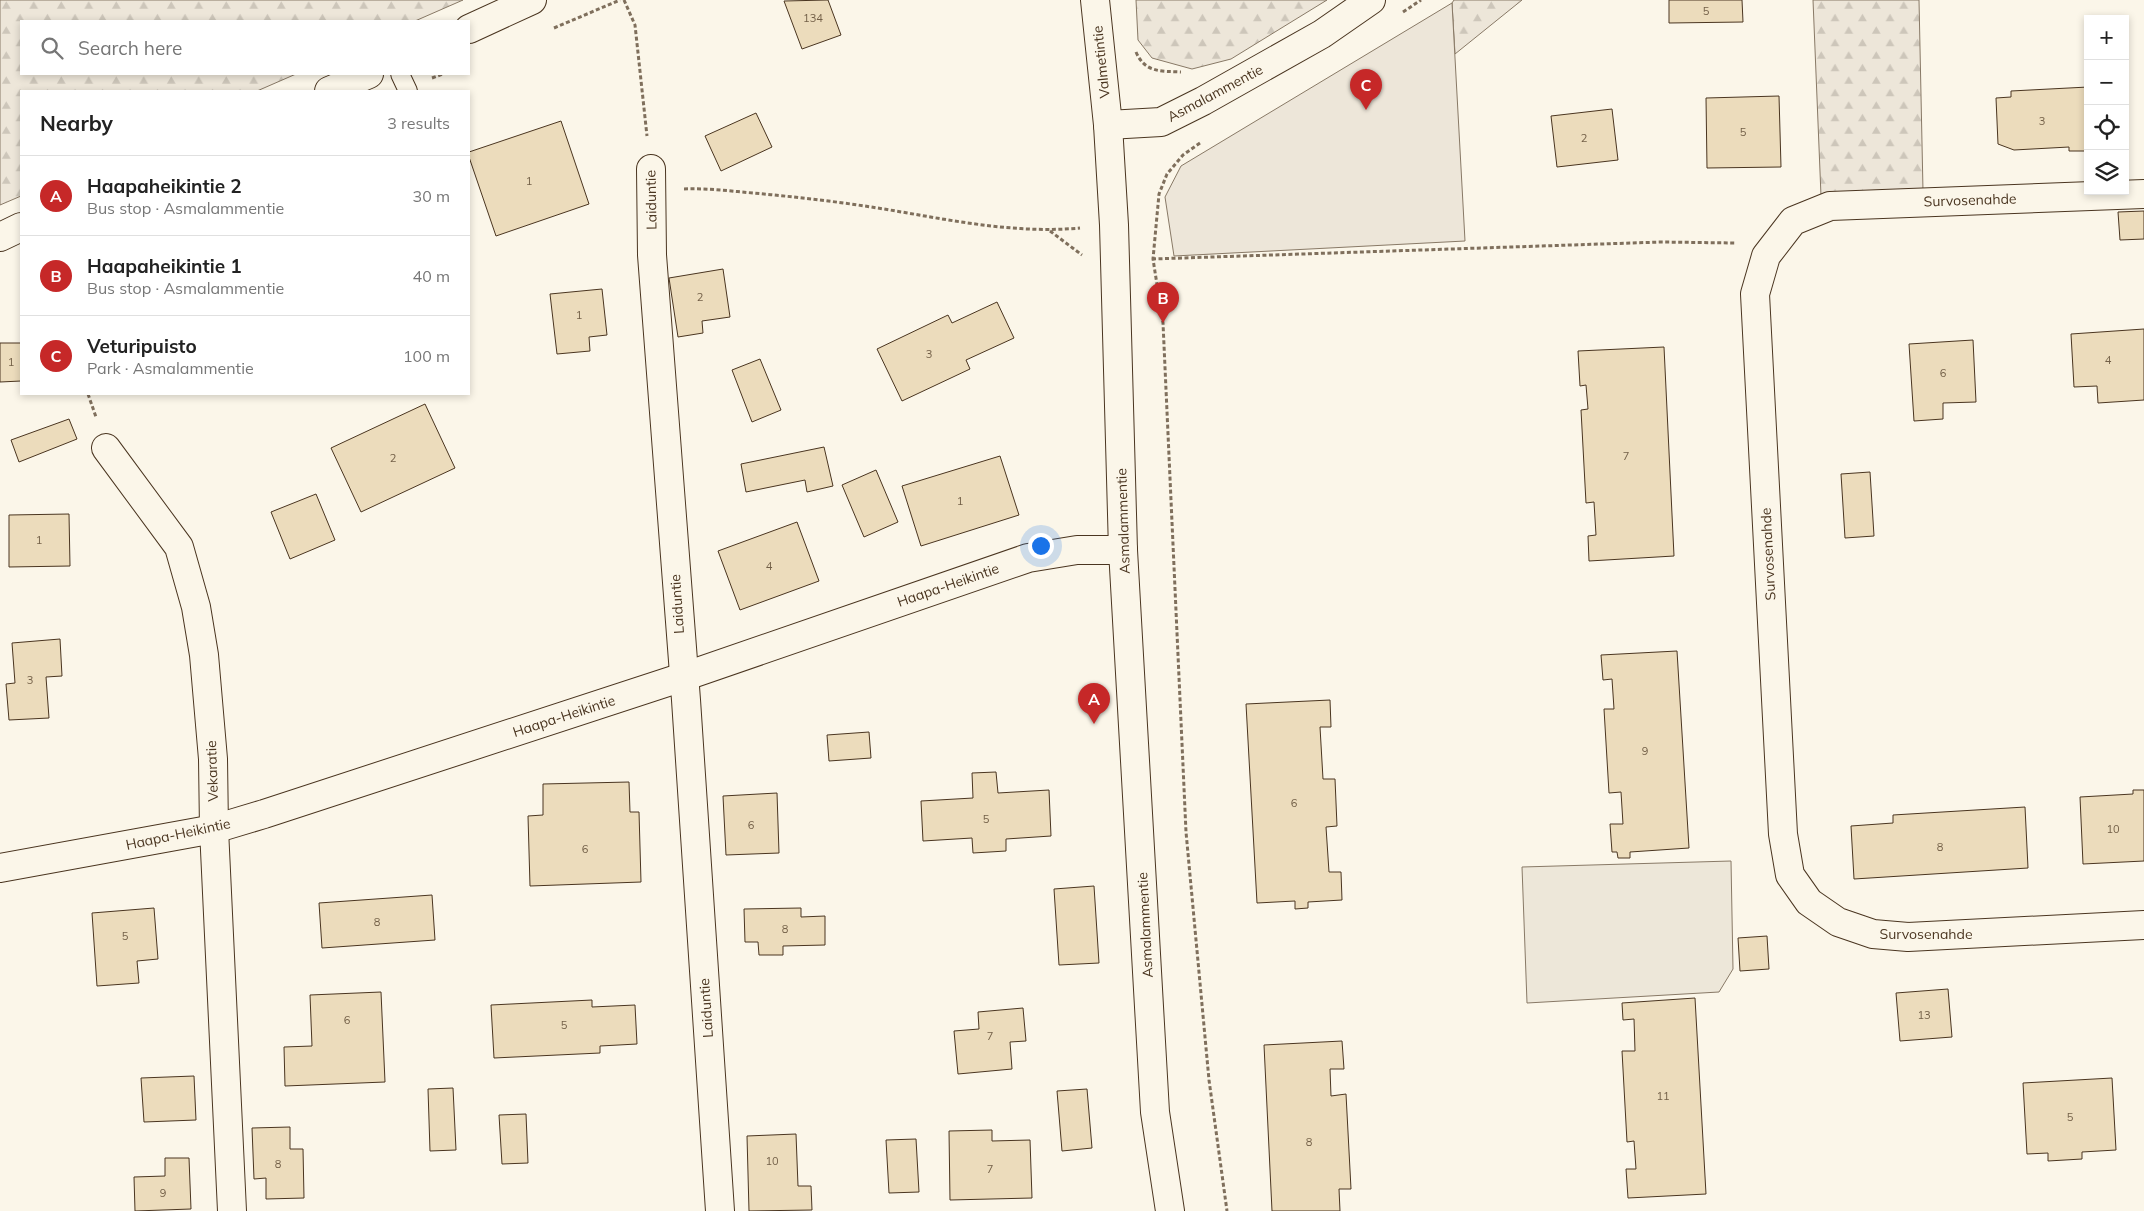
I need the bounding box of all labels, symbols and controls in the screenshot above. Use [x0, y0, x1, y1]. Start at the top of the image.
house number: 5 [1703, 4, 1710, 18]
house number: 134 [803, 11, 823, 25]
map controls [2084, 15, 2129, 195]
button: + [2084, 15, 2129, 60]
search box [20, 20, 470, 75]
street label: Valmetintie [1088, 25, 1114, 99]
icon: search [38, 34, 66, 62]
text: Search here [78, 36, 182, 60]
street label: Asmalammentie [1164, 60, 1266, 126]
button: − [2084, 60, 2129, 105]
pin: C [1350, 69, 1382, 110]
button: locate [2084, 105, 2129, 150]
text: Nearby [40, 110, 113, 136]
text: 3 results [387, 113, 450, 133]
house number: 3 [2039, 114, 2045, 128]
house number: 5 [1740, 125, 1747, 139]
house number: 2 [1581, 131, 1588, 145]
button: layers [2084, 150, 2129, 195]
street label: Laiduntie [641, 170, 661, 230]
text: Haapaheikintie 2 [87, 174, 242, 198]
house number: 1 [526, 174, 532, 188]
text: A [50, 186, 62, 206]
text: 30 m [413, 186, 450, 206]
street label: Survosenahde [1923, 189, 2017, 211]
text: Bus stop · Asmalammentie [87, 198, 284, 218]
text: Haapaheikintie 1 [87, 254, 242, 278]
text: B [50, 266, 62, 286]
text: 40 m [413, 266, 450, 286]
text: Bus stop · Asmalammentie [87, 278, 284, 298]
pin: B [1147, 282, 1179, 323]
house number: 2 [697, 290, 704, 304]
house number: 1 [576, 308, 582, 322]
text: Veturipuisto [87, 334, 197, 358]
text: C [51, 346, 61, 366]
text: 100 m [403, 346, 450, 366]
house number: 3 [926, 347, 932, 361]
house number: 4 [2105, 353, 2112, 367]
house number: 1 [8, 355, 14, 369]
text: Park · Asmalammentie [87, 358, 254, 378]
house number: 6 [1940, 366, 1947, 380]
house number: 7 [1623, 449, 1629, 463]
house number: 2 [390, 451, 397, 465]
street label: Asmalammentie [1112, 468, 1134, 574]
house number: 1 [957, 494, 963, 508]
street label: Survosenahde [1757, 507, 1779, 601]
house number: 1 [36, 533, 42, 547]
your location [1028, 533, 1054, 559]
house number: 4 [766, 559, 773, 573]
street label: Haapa-Heikintie [895, 559, 1001, 611]
street label: Laiduntie [666, 573, 688, 635]
house number: 3 [27, 673, 33, 687]
pin: A [1078, 683, 1110, 724]
street label: Haapa-Heikintie [511, 691, 617, 741]
street label: Vekaratie [202, 740, 222, 802]
house number: 9 [1642, 744, 1648, 758]
house number: 6 [1291, 796, 1298, 810]
house number: 5 [983, 812, 990, 826]
street label: Haapa-Heikintie [124, 814, 232, 854]
house number: 6 [748, 818, 755, 832]
house number: 10 [2106, 822, 2120, 836]
house number: 8 [1937, 840, 1944, 854]
house number: 6 [582, 842, 589, 856]
street label: Asmalammentie [1133, 872, 1157, 978]
house number: 8 [374, 915, 381, 929]
house number: 8 [782, 922, 789, 936]
street label: Survosenahde [1879, 925, 1973, 943]
house number: 5 [122, 929, 129, 943]
street label: Laiduntie [695, 977, 717, 1039]
house number: 13 [1917, 1008, 1931, 1022]
house number: 6 [344, 1013, 351, 1027]
house number: 5 [561, 1018, 568, 1032]
house number: 7 [987, 1029, 993, 1043]
house number: 11 [1656, 1089, 1670, 1103]
house number: 5 [2067, 1110, 2074, 1124]
house number: 8 [1306, 1135, 1313, 1149]
house number: 10 [765, 1154, 779, 1168]
house number: 8 [275, 1157, 282, 1171]
house number: 7 [987, 1162, 993, 1176]
house number: 9 [160, 1186, 166, 1200]

